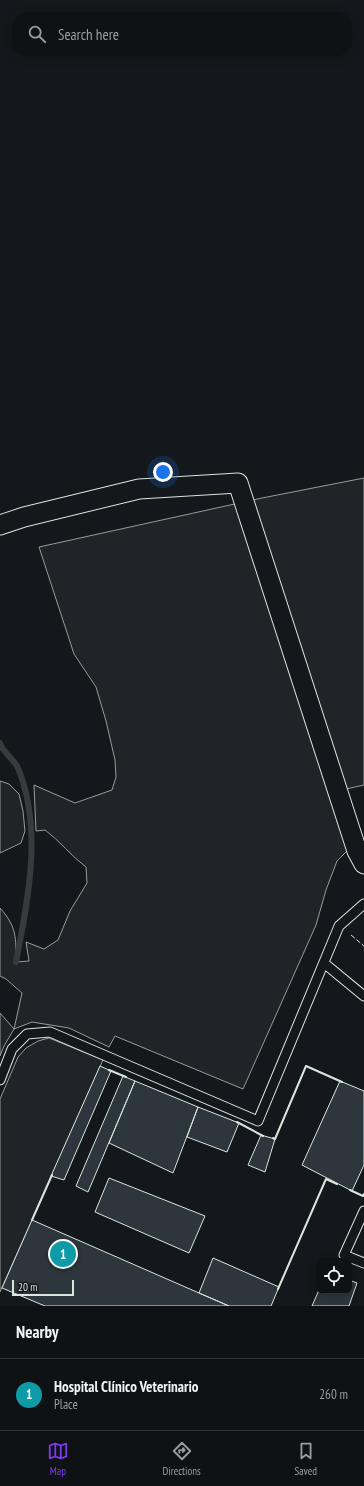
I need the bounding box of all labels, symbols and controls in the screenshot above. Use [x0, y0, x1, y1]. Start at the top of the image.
search box [12, 12, 352, 56]
icon: search [26, 23, 48, 45]
text: Search here [58, 25, 119, 44]
your location [153, 462, 173, 482]
pin: 1 [50, 1239, 76, 1269]
map controls [316, 1258, 352, 1294]
button: locate [316, 1258, 352, 1294]
scale bar [12, 1278, 74, 1297]
text: 20 m [18, 1280, 37, 1294]
text: Nearby [16, 1321, 59, 1343]
text: Hospital Clínico Veterinario [54, 1377, 198, 1396]
text: 1 [26, 1386, 32, 1403]
text: 260 m [319, 1386, 348, 1403]
text: Place [54, 1396, 78, 1413]
tab: Map [47, 1440, 69, 1478]
tab: Directions [163, 1440, 201, 1478]
tab: Saved [294, 1440, 317, 1478]

